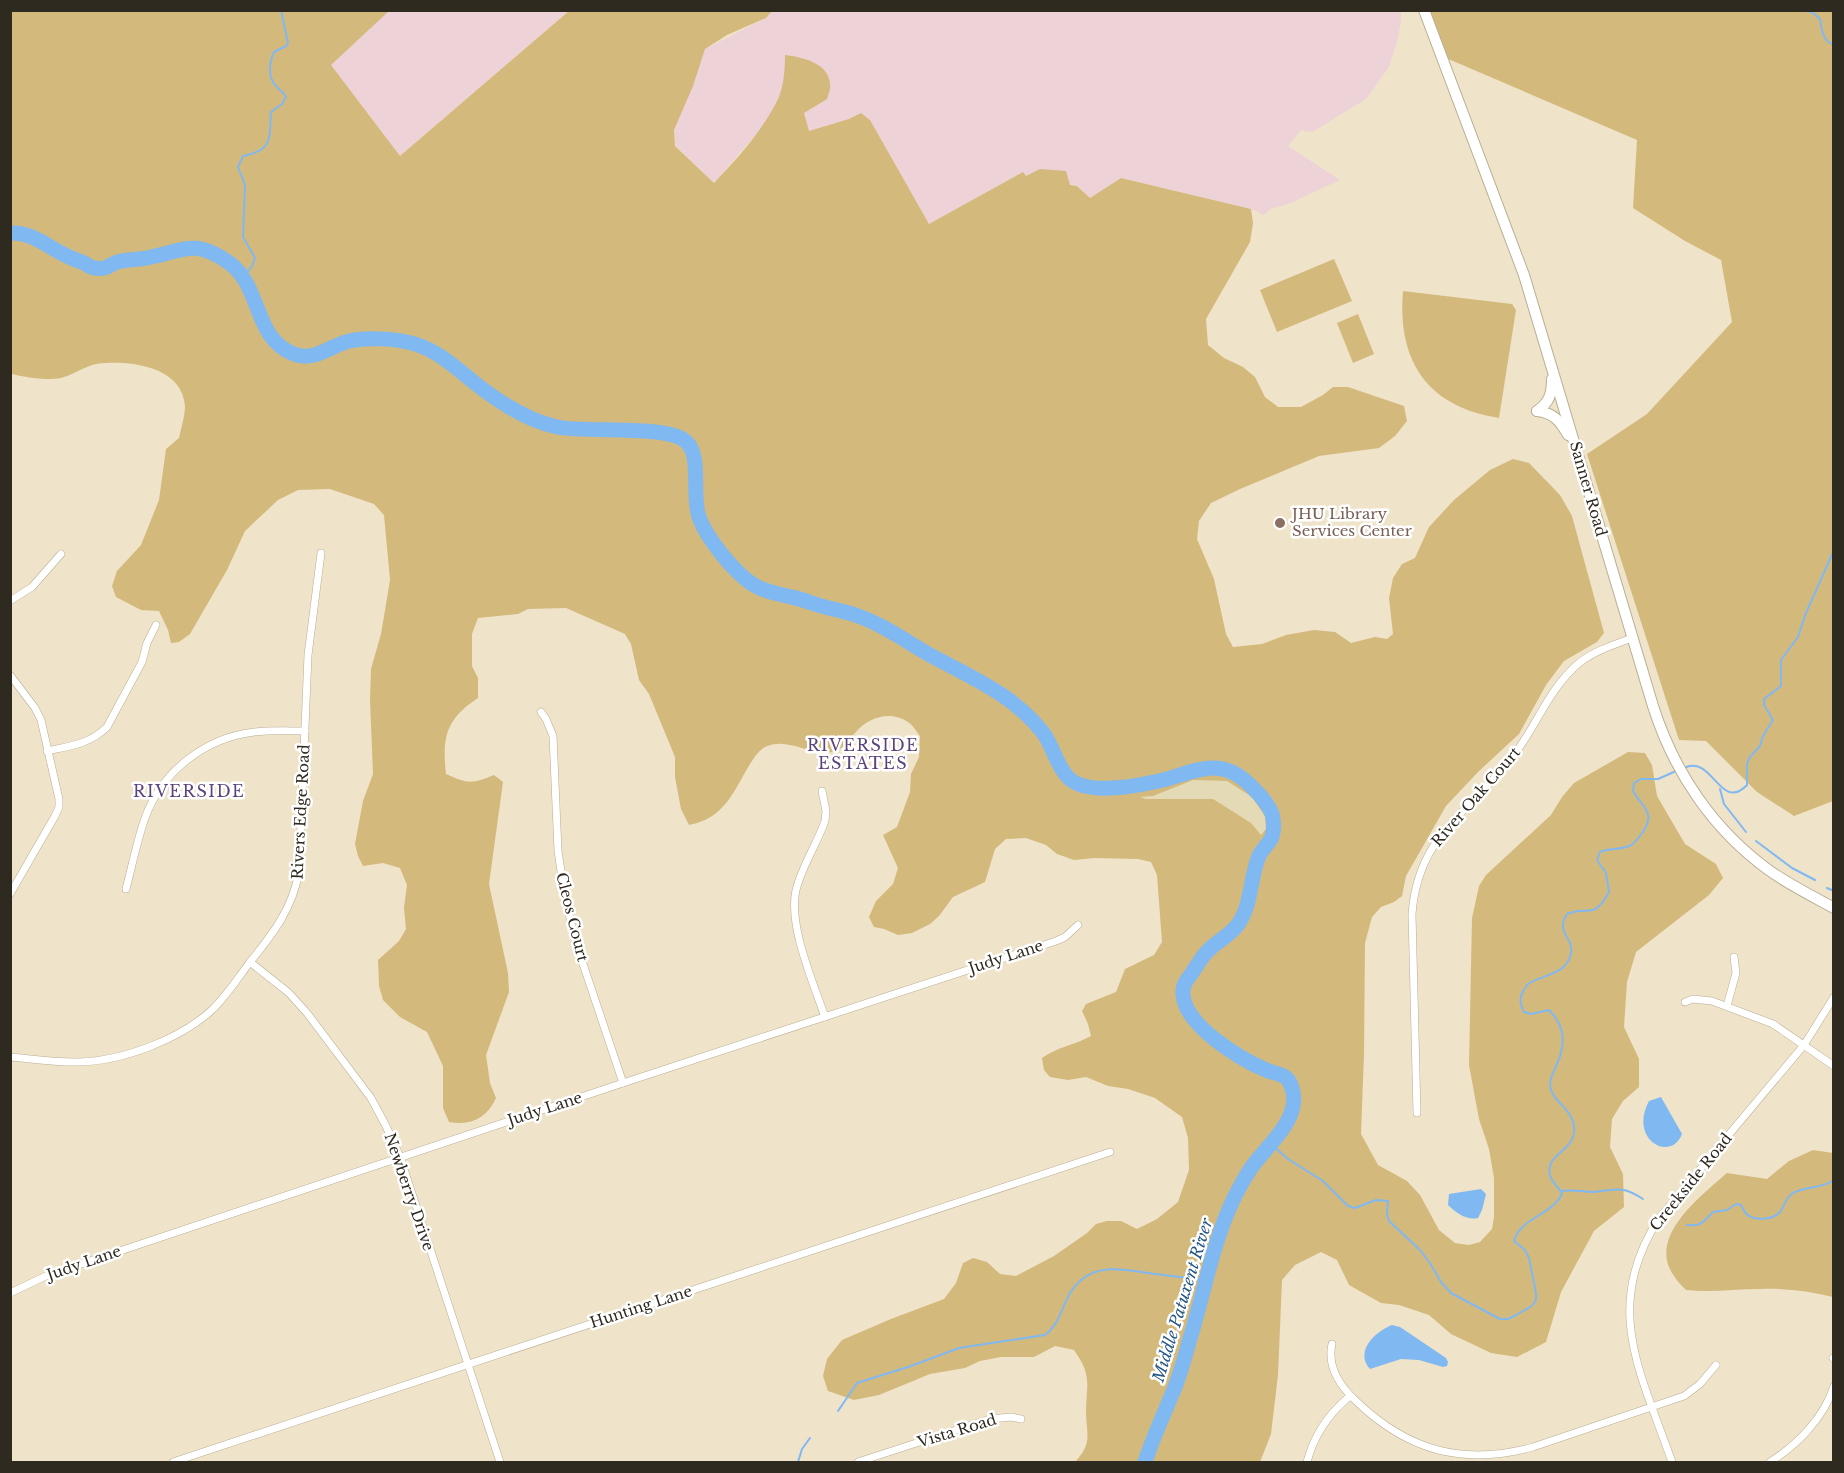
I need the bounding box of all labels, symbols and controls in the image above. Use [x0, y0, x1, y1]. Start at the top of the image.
street label: Sanner Road [1566, 439, 1611, 539]
place label: JHU Library Services Center [1290, 504, 1413, 540]
marker: JHU Library Services Center [1273, 516, 1287, 530]
district label: RIVERSIDE ESTATES [807, 735, 919, 773]
street label: River Oak Court [1427, 743, 1524, 850]
street label: Rivers Edge Road [287, 744, 314, 880]
district label: RIVERSIDE [133, 781, 245, 801]
street label: Cleos Court [552, 870, 593, 964]
street label: Judy Lane [964, 936, 1046, 978]
street label: Judy Lane [503, 1088, 585, 1130]
street label: Creekside Road [1645, 1129, 1736, 1234]
street label: Newberry Drive [380, 1130, 439, 1253]
water label: Middle Patuxent River [1147, 1215, 1217, 1385]
street label: Judy Lane [42, 1241, 123, 1285]
street label: Hunting Lane [587, 1281, 694, 1332]
street label: Vista Road [914, 1410, 999, 1452]

